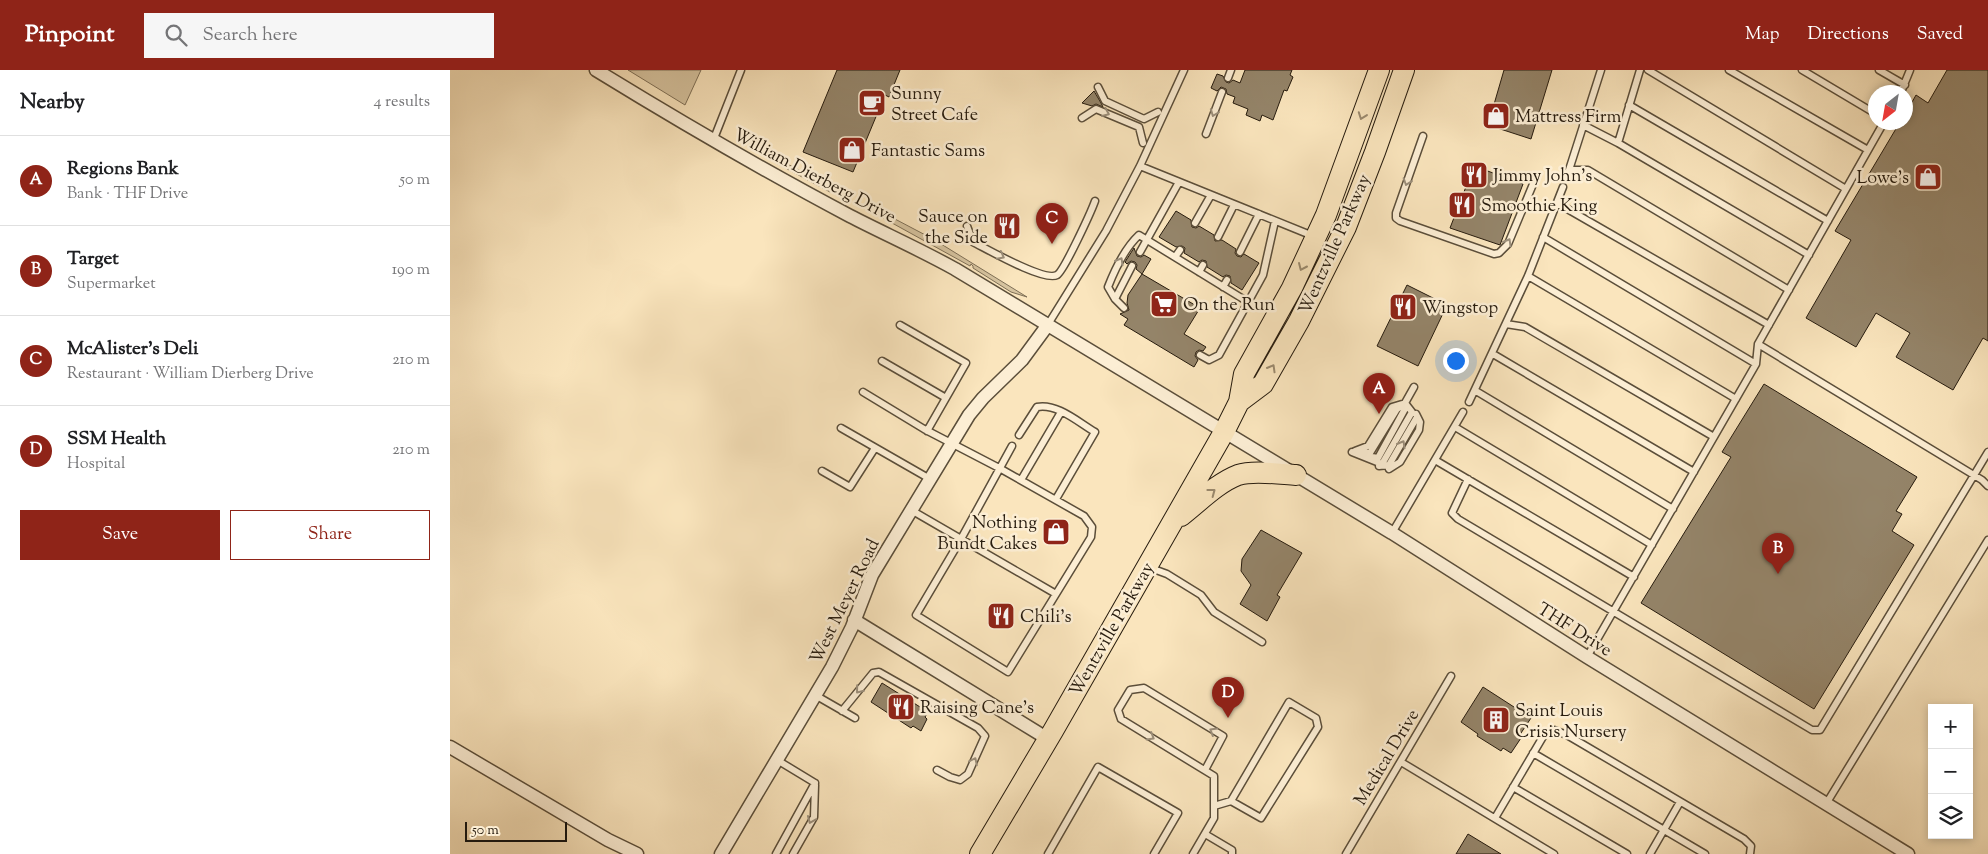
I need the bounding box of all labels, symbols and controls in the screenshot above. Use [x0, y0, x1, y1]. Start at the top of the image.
search box [144, 13, 494, 58]
text: Pinpoint [25, 18, 114, 52]
icon: search [162, 21, 190, 49]
text: Search here [202, 22, 298, 49]
text: Map [1745, 22, 1780, 48]
text: Directions [1808, 22, 1889, 48]
text: Saved [1917, 22, 1963, 48]
place label: Sunny Street Cafe [891, 82, 978, 129]
north arrow [1868, 85, 1913, 130]
text: Nearby [20, 88, 85, 118]
cafe icon: Sunny Street Cafe [857, 88, 887, 118]
text: 4 results [374, 91, 430, 114]
shop icon: Mattress Firm [1481, 101, 1511, 131]
place label: Mattress Firm [1515, 105, 1622, 131]
one-way arrow [1101, 107, 1109, 117]
one-way arrow [1210, 108, 1220, 117]
one-way arrow [1358, 111, 1368, 120]
street label: William Dierberg Drive [728, 123, 900, 231]
shop icon: Fantastic Sams [837, 135, 867, 165]
place label: Fantastic Sams [871, 139, 985, 165]
text: Regions Bank [67, 156, 179, 183]
restaurant icon: Jimmy John's [1459, 160, 1489, 190]
shop icon: Lowe's [1913, 162, 1943, 192]
place label: Jimmy John's [1492, 164, 1592, 190]
place label: Lowe's [1856, 166, 1909, 192]
text: A [30, 169, 43, 192]
text: 50 m [399, 169, 430, 192]
street label: Wentzville Parkway [1293, 170, 1378, 319]
one-way arrow [1403, 177, 1413, 186]
text: Bank · THF Drive [67, 183, 188, 206]
restaurant icon: Smoothie King [1447, 190, 1477, 220]
place label: Smoothie King [1481, 194, 1598, 220]
pin: C [1036, 203, 1068, 244]
place label: Sauce on the Side [918, 205, 988, 252]
restaurant icon: Sauce on the Side [992, 211, 1022, 241]
one-way arrow [1502, 239, 1512, 248]
text: Target [67, 246, 119, 273]
one-way arrow [995, 250, 1004, 260]
one-way arrow [1113, 258, 1123, 267]
text: B [31, 259, 41, 282]
text: 190 m [392, 259, 430, 282]
one-way arrow [1298, 262, 1308, 271]
text: Supermarket [67, 273, 156, 296]
supermarket icon: On the Run [1149, 289, 1179, 319]
restaurant icon: Wingstop [1388, 292, 1418, 322]
place label: On the Run [1183, 293, 1275, 319]
place label: Wingstop [1422, 296, 1498, 322]
text: McAlister's Deli [67, 336, 198, 363]
your location [1443, 348, 1469, 374]
text: C [30, 349, 42, 372]
text: 210 m [392, 349, 430, 372]
text: Restaurant · William Dierberg Drive [67, 363, 314, 386]
one-way arrow [1266, 364, 1276, 373]
pin: A [1363, 373, 1395, 414]
text: SSM Health [67, 426, 166, 453]
text: D [30, 439, 42, 462]
text: 210 m [392, 439, 430, 462]
one-way arrow [1395, 440, 1405, 449]
text: Hospital [67, 453, 125, 476]
one-way arrow [1206, 490, 1215, 498]
button: Save [20, 510, 220, 560]
button: Share [230, 510, 430, 560]
place label: Nothing Bundt Cakes [937, 511, 1037, 558]
shop icon: Nothing Bundt Cakes [1041, 517, 1071, 547]
pin: B [1762, 533, 1794, 574]
street label: West Meyer Road [804, 535, 887, 669]
street label: Wentzville Parkway [1064, 558, 1162, 702]
street label: THF Drive [1531, 597, 1616, 664]
restaurant icon: Chili's [986, 601, 1016, 631]
place label: Chili's [1020, 605, 1072, 631]
pin: D [1212, 677, 1244, 718]
one-way arrow [856, 684, 865, 693]
restaurant icon: Raising Cane's [886, 692, 916, 722]
place label: Raising Cane's [920, 696, 1034, 722]
place label: Saint Louis Crisis Nursery [1515, 699, 1627, 746]
map controls [1928, 704, 1973, 839]
button: + [1928, 704, 1973, 749]
street label: Medical Drive [1349, 705, 1427, 811]
building icon: Saint Louis Crisis Nursery [1481, 705, 1511, 735]
one-way arrow [1210, 727, 1219, 737]
one-way arrow [1145, 730, 1154, 740]
button: − [1928, 749, 1973, 794]
one-way arrow [968, 758, 978, 767]
button: layers [1928, 794, 1973, 839]
one-way arrow [807, 815, 817, 824]
scale bar [465, 819, 568, 842]
text: 50 m [472, 821, 499, 841]

